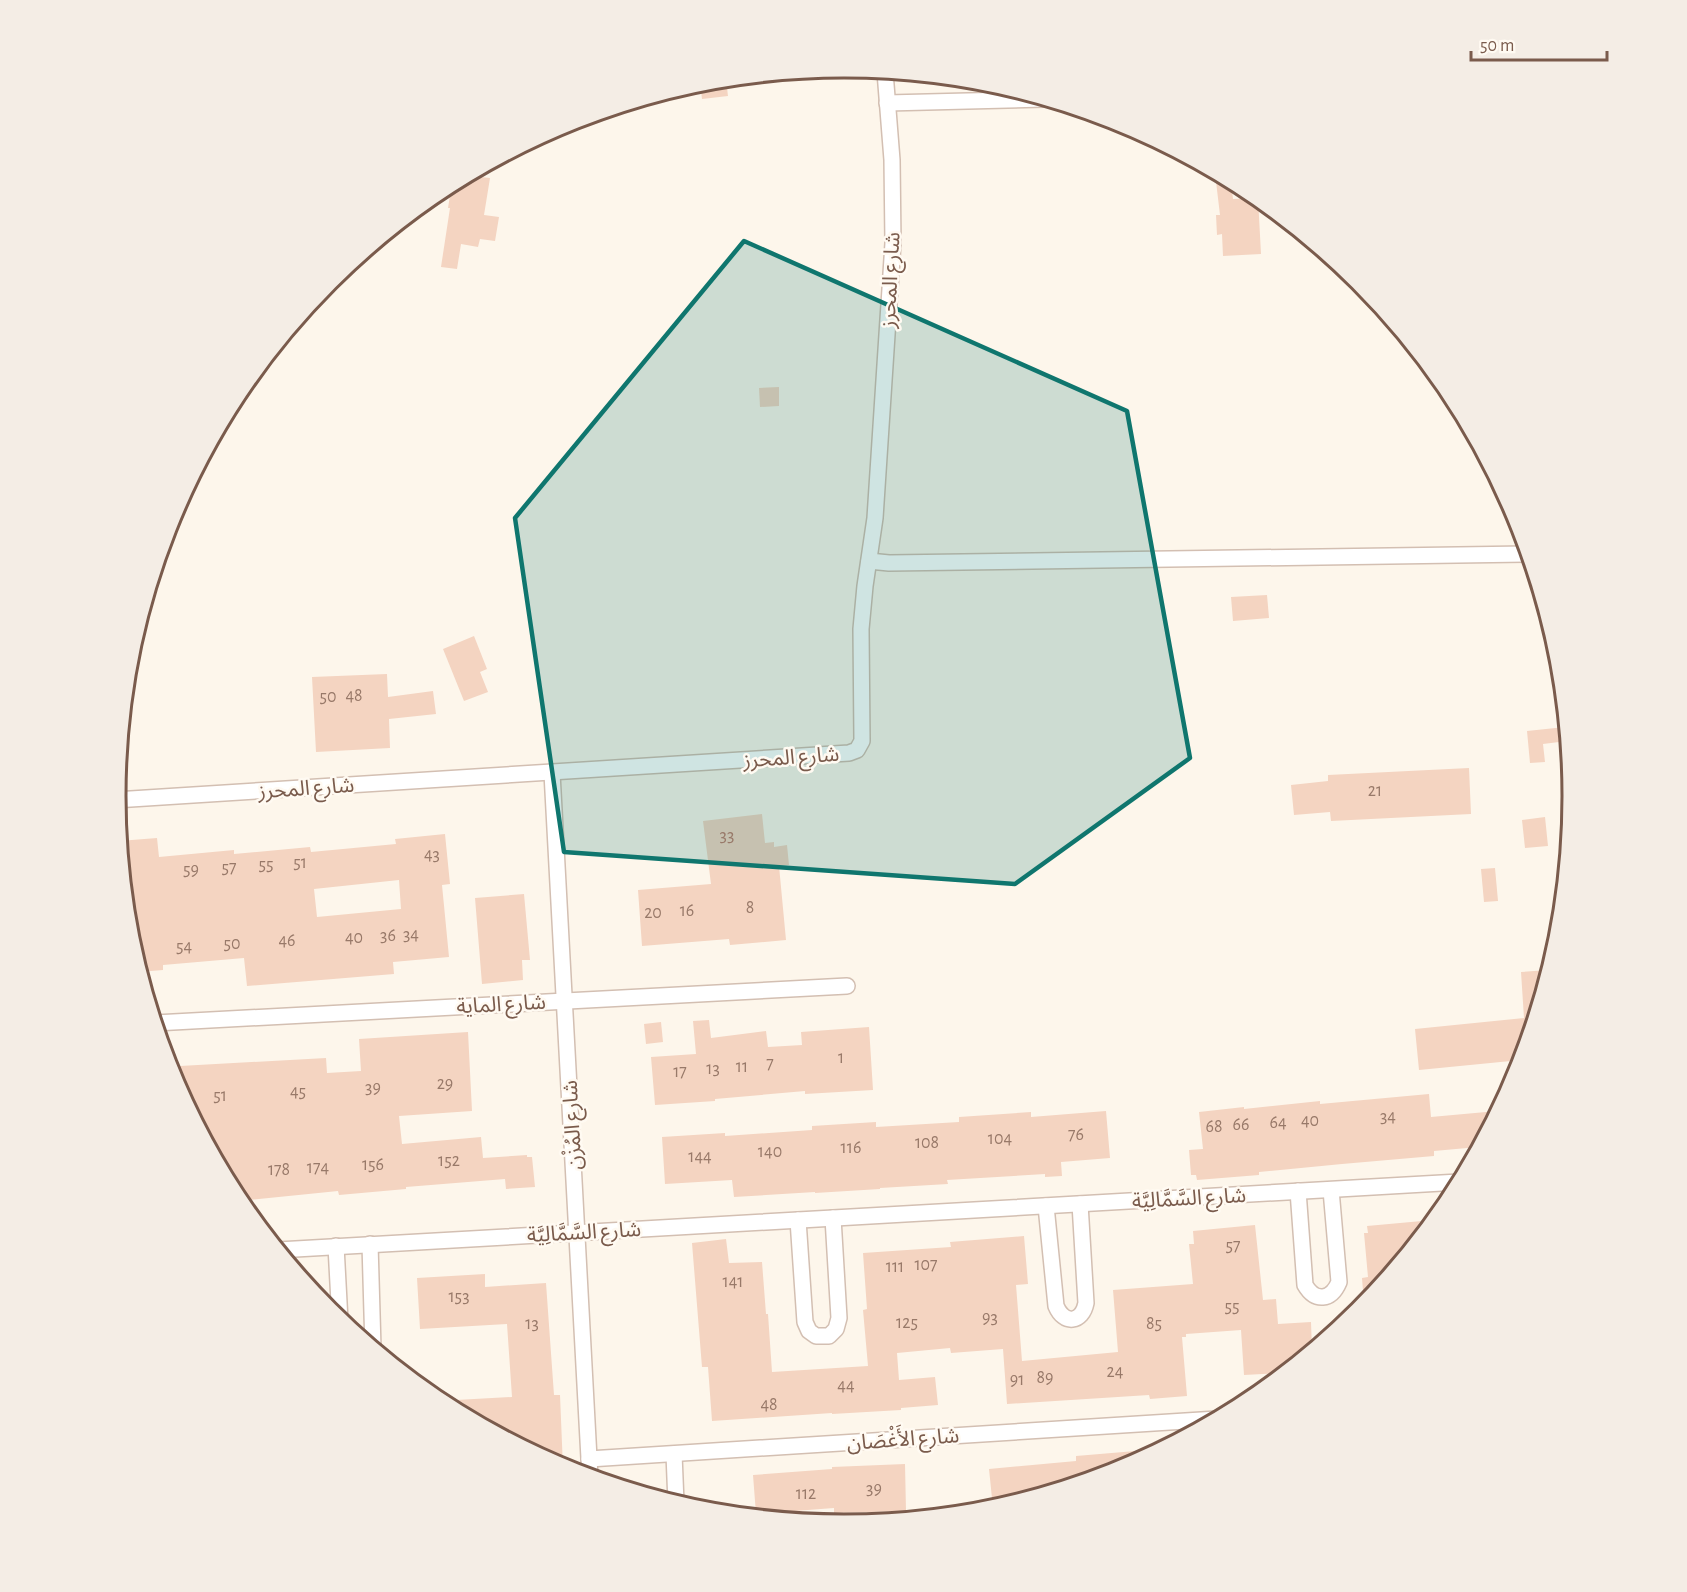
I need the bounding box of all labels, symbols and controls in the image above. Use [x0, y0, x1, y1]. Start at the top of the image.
scale bar [1471, 24, 1608, 62]
text: 50 m [1480, 37, 1514, 55]
street label: شارع المحرز [877, 231, 908, 330]
house number: 48 [345, 687, 363, 705]
house number: 50 [319, 688, 337, 706]
street label: شارع المحرز [741, 744, 840, 775]
street label: شارع المحرز [256, 775, 355, 806]
house number: 21 [1368, 782, 1382, 800]
house number: 33 [720, 827, 734, 845]
house number: 43 [424, 846, 440, 864]
house number: 51 [293, 854, 307, 872]
house number: 55 [258, 856, 274, 874]
house number: 57 [221, 859, 237, 877]
house number: 59 [183, 861, 199, 879]
house number: 8 [746, 899, 754, 917]
house number: 16 [680, 902, 694, 920]
house number: 20 [644, 904, 662, 922]
house number: 34 [403, 926, 419, 944]
house number: 36 [380, 927, 396, 945]
house number: 40 [345, 929, 363, 947]
house number: 46 [278, 932, 296, 950]
house number: 50 [223, 935, 241, 953]
house number: 54 [176, 938, 192, 956]
street label: شارع الماية [456, 992, 547, 1021]
house number: 1 [838, 1049, 844, 1067]
house number: 7 [766, 1055, 774, 1073]
house number: 11 [736, 1058, 748, 1076]
house number: 13 [706, 1060, 720, 1078]
house number: 17 [673, 1063, 687, 1081]
house number: 29 [437, 1075, 453, 1093]
house number: 39 [365, 1079, 381, 1097]
street label: شارع المُزْن [558, 1079, 589, 1170]
house number: 45 [290, 1083, 306, 1101]
house number: 51 [213, 1087, 227, 1105]
house number: 34 [1380, 1108, 1396, 1126]
house number: 40 [1301, 1112, 1319, 1130]
house number: 64 [1269, 1114, 1287, 1132]
house number: 66 [1233, 1116, 1249, 1134]
house number: 68 [1206, 1118, 1223, 1136]
house number: 76 [1068, 1126, 1084, 1144]
house number: 104 [988, 1130, 1013, 1148]
house number: 108 [915, 1134, 939, 1152]
house number: 116 [841, 1139, 861, 1157]
house number: 140 [758, 1143, 782, 1161]
house number: 144 [688, 1148, 712, 1166]
house number: 152 [438, 1152, 460, 1170]
house number: 156 [362, 1156, 384, 1174]
house number: 174 [307, 1159, 330, 1177]
house number: 178 [268, 1161, 290, 1179]
street label: شارع السَّمَّالِيَّة [1131, 1184, 1247, 1216]
street label: شارع السَّمَّالِيَّة [526, 1218, 642, 1250]
house number: 57 [1225, 1237, 1241, 1255]
house number: 107 [914, 1256, 938, 1274]
house number: 111 [886, 1258, 904, 1276]
house number: 141 [722, 1273, 744, 1291]
house number: 153 [448, 1288, 470, 1306]
house number: 55 [1224, 1298, 1240, 1316]
house number: 93 [982, 1309, 998, 1327]
house number: 125 [896, 1314, 918, 1332]
house number: 13 [525, 1315, 539, 1333]
house number: 85 [1146, 1315, 1162, 1333]
house number: 24 [1107, 1363, 1124, 1381]
house number: 89 [1037, 1369, 1054, 1387]
house number: 91 [1010, 1371, 1024, 1389]
house number: 44 [837, 1377, 855, 1395]
house number: 48 [760, 1396, 778, 1414]
street label: شارع الأَغْصَان [846, 1420, 960, 1458]
house number: 39 [866, 1480, 882, 1498]
house number: 112 [796, 1485, 816, 1503]

